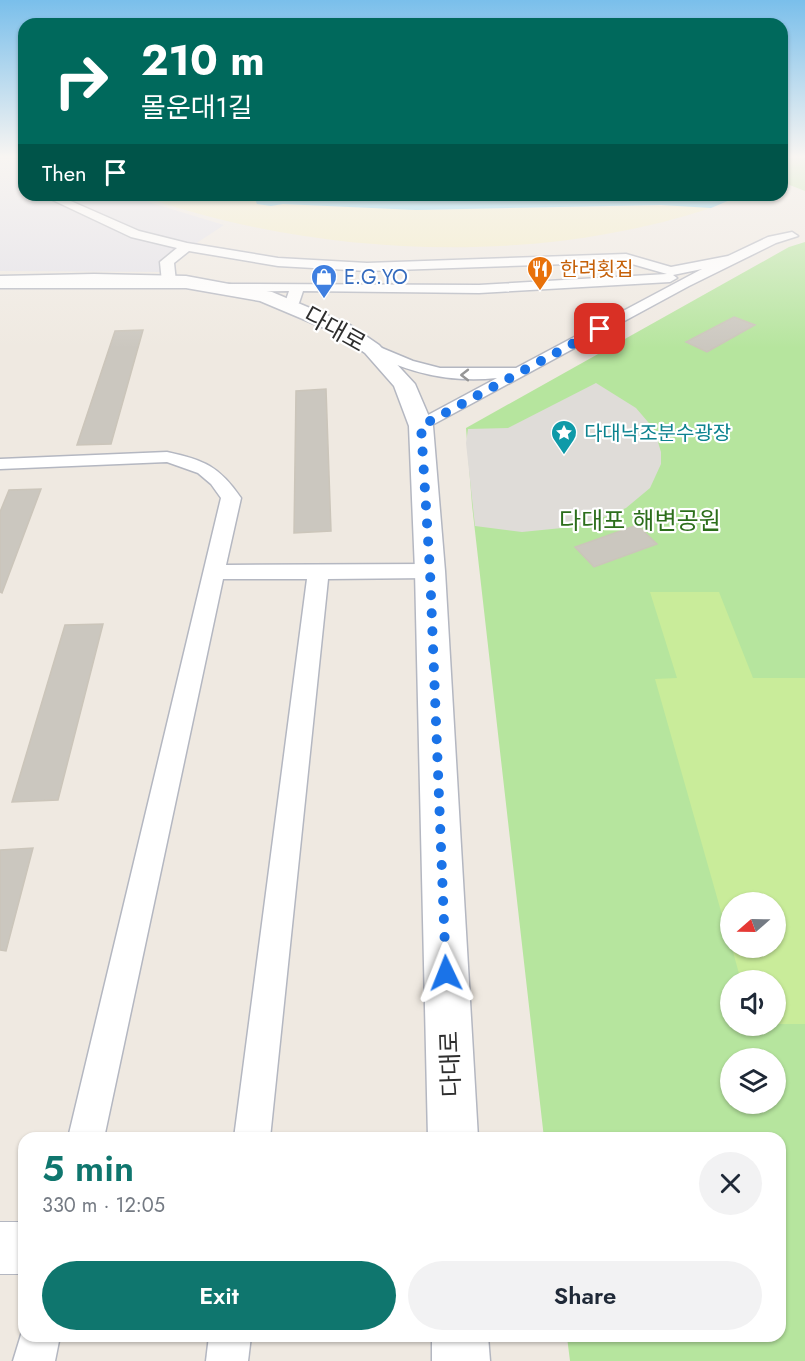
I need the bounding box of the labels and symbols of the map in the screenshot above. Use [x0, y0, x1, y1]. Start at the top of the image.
restaurant icon: 한려횟집 [525, 254, 555, 292]
place label: 한려횟집 [560, 255, 634, 284]
shop icon: E.G.YO [309, 262, 339, 300]
place label: E.G.YO [344, 263, 408, 292]
street label: 다대로 [298, 298, 372, 360]
pin [574, 303, 625, 354]
one-way arrow [460, 369, 469, 382]
place icon: 다대낙조분수광장 [549, 418, 579, 456]
place label: 다대낙조분수광장 [584, 419, 731, 448]
park label: 다대포 해변공원 [559, 503, 721, 538]
north arrow [720, 892, 786, 958]
position arrow [414, 941, 478, 1005]
street label: 다대로 [431, 1030, 469, 1098]

